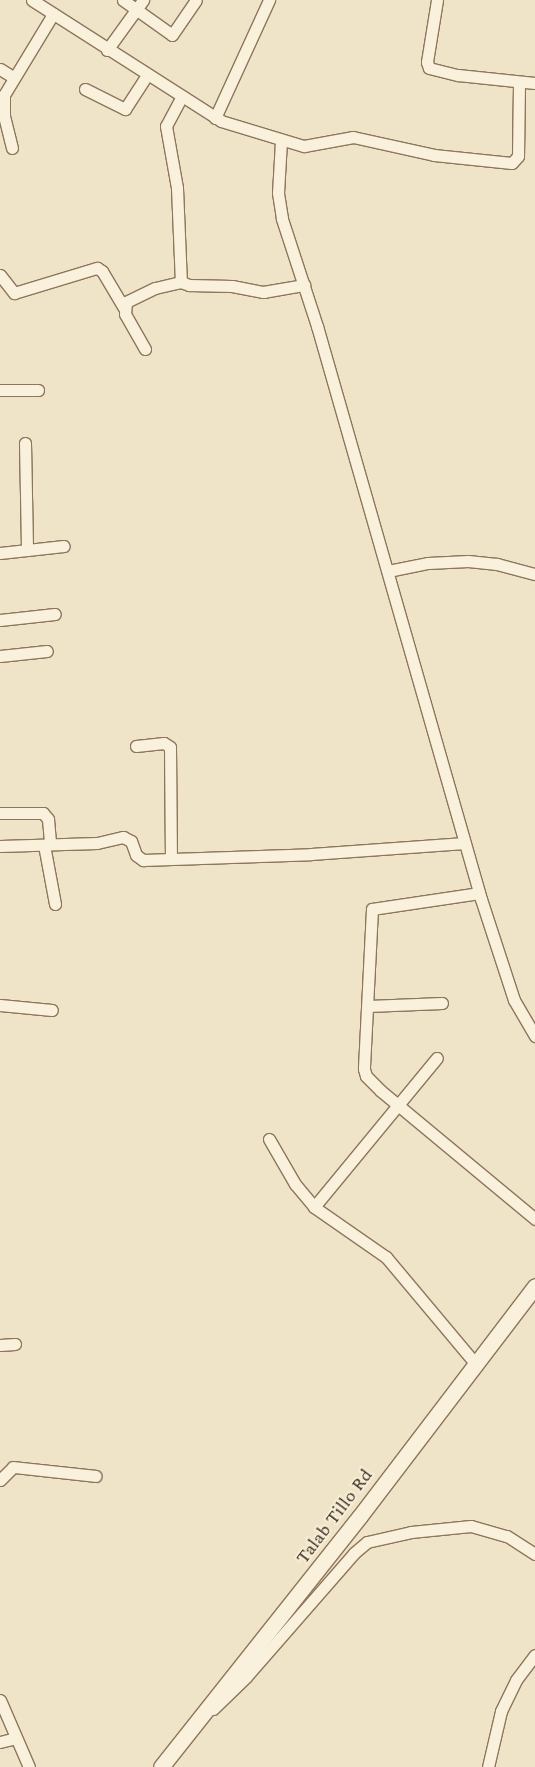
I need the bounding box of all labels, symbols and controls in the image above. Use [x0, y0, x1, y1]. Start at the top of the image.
street label: Talab Tillo Rd [292, 1465, 378, 1569]

